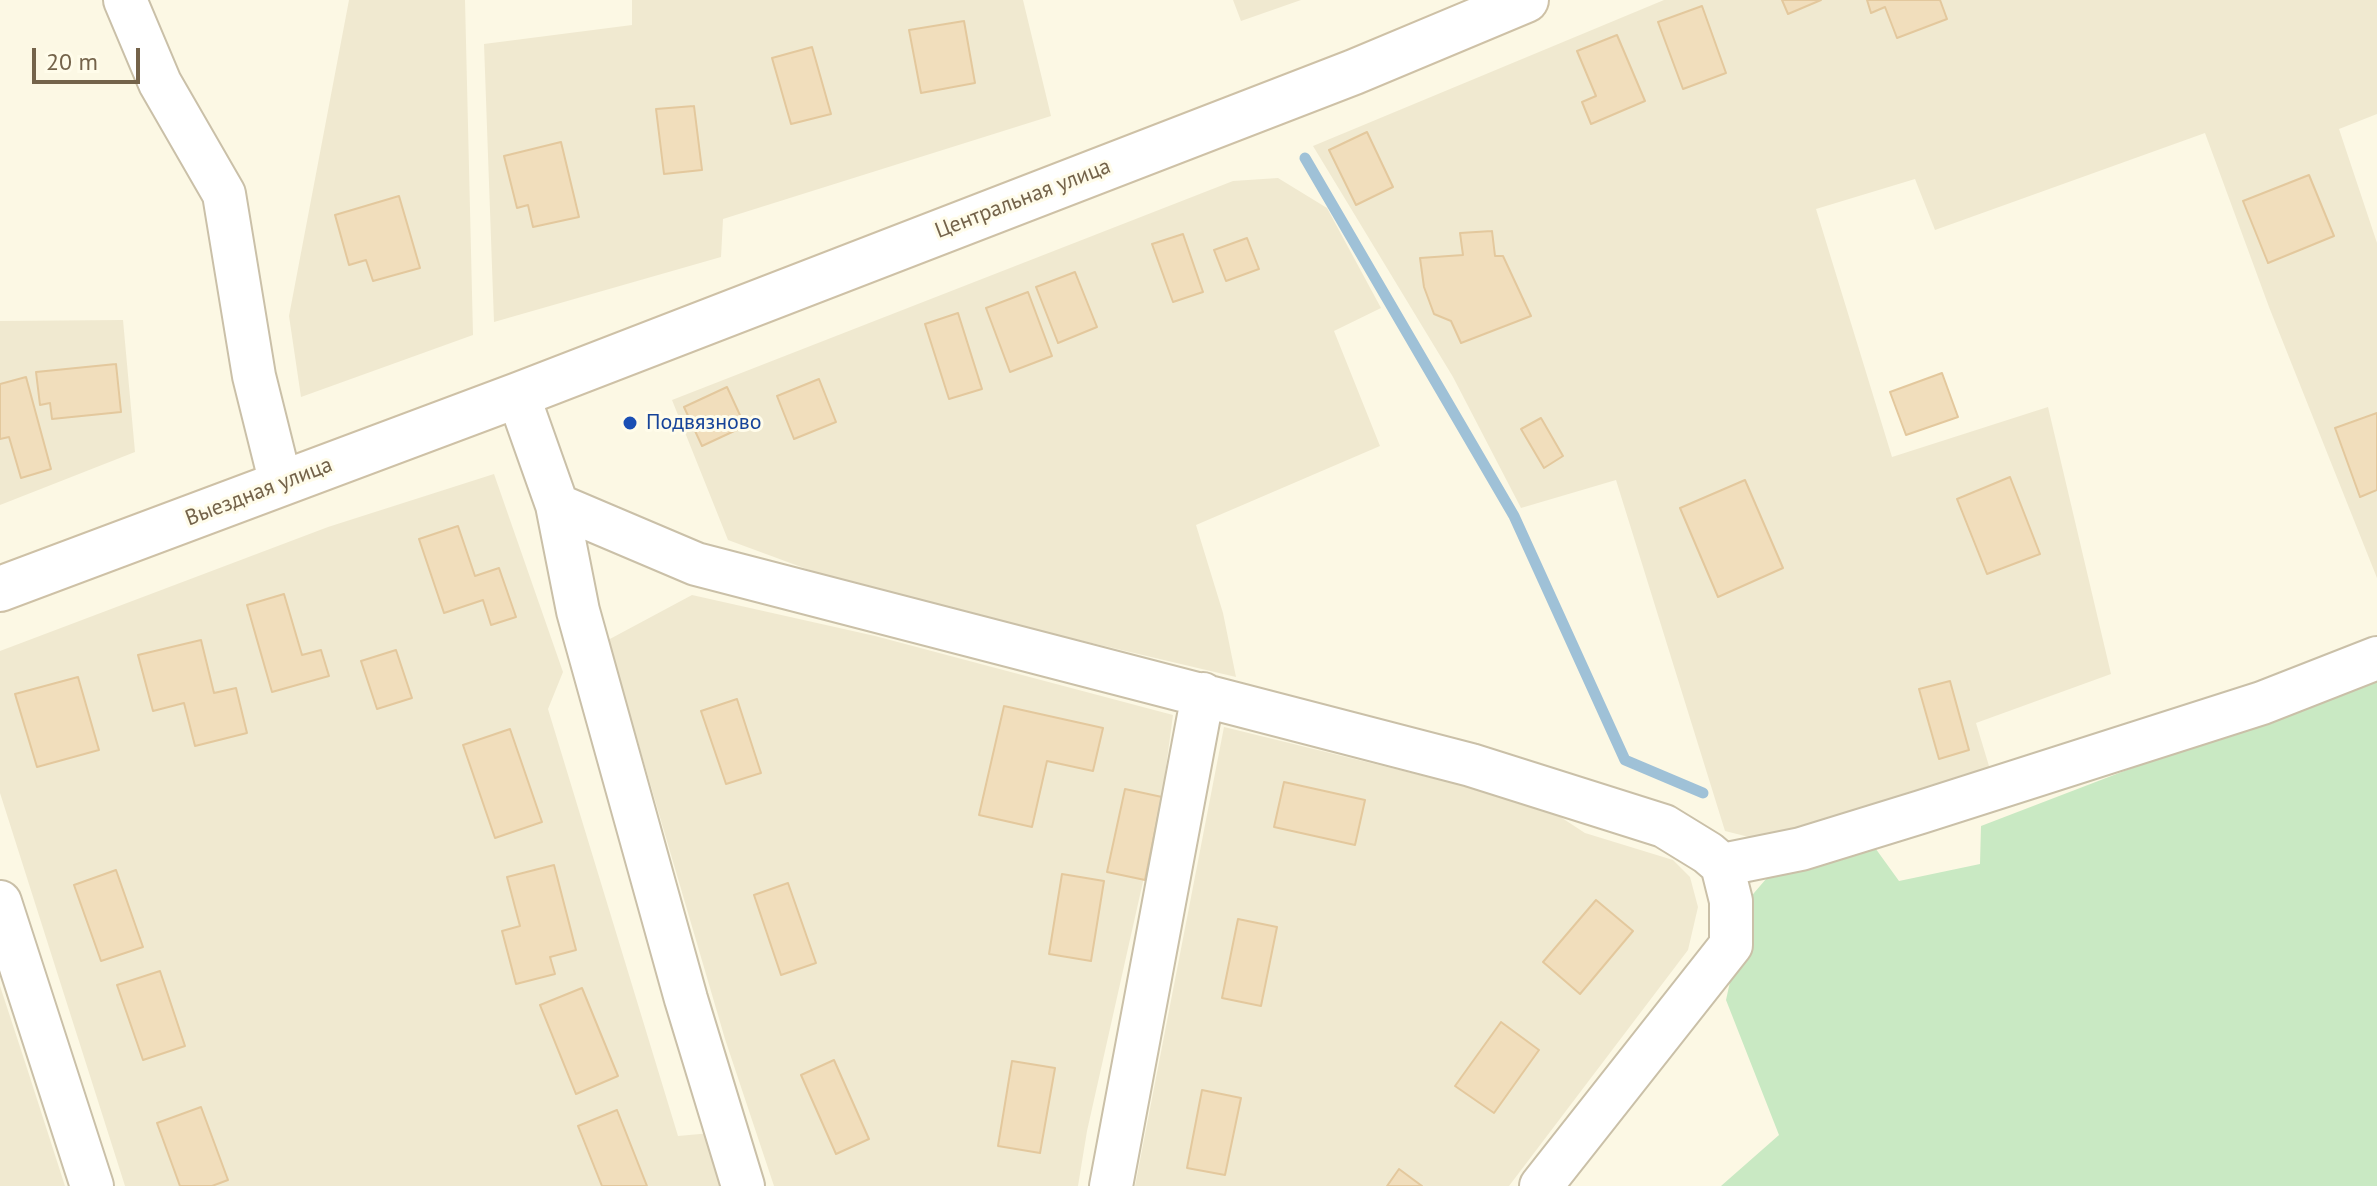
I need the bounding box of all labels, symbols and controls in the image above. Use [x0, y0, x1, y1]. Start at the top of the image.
scale bar [36, 32, 144, 82]
text: 20 m [46, 46, 98, 77]
street label: Центральная улица [932, 153, 1114, 245]
place label: Подвязново [646, 410, 762, 436]
marker: Подвязново [621, 414, 639, 432]
street label: Выездная улица [182, 452, 336, 532]

